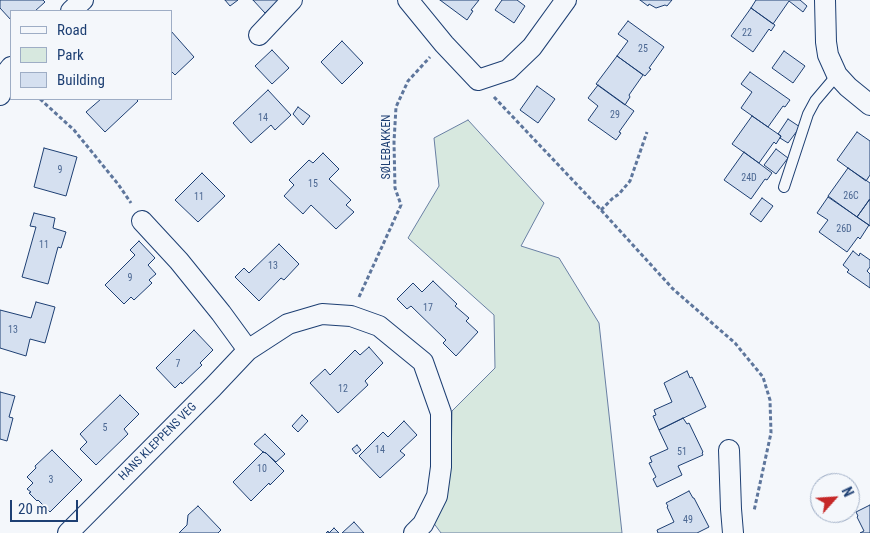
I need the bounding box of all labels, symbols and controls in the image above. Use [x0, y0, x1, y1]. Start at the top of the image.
legend [10, 10, 172, 100]
text: Road [57, 21, 87, 39]
house number: 22 [742, 27, 752, 39]
house number: 25 [638, 43, 648, 55]
text: Park [57, 46, 84, 64]
text: Building [57, 71, 105, 89]
house number: 29 [610, 109, 620, 121]
house number: 14 [258, 112, 268, 124]
street label: SØLEBAKKEN [380, 114, 394, 180]
house number: 9 [58, 164, 62, 176]
house number: 24D [741, 172, 757, 184]
house number: 15 [308, 178, 318, 190]
house number: 26C [843, 190, 859, 202]
house number: 11 [194, 191, 204, 203]
house number: 26D [836, 223, 852, 235]
house number: 11 [39, 239, 49, 251]
house number: 13 [268, 260, 278, 272]
house number: 9 [128, 272, 132, 284]
house number: 17 [423, 302, 433, 314]
house number: 13 [8, 324, 18, 336]
house number: 7 [176, 358, 180, 370]
house number: 12 [338, 383, 348, 395]
street label: HANS KLEPPENS VEG [116, 400, 200, 484]
house number: 5 [103, 422, 107, 434]
house number: 14 [375, 444, 385, 456]
house number: 51 [677, 446, 687, 458]
house number: 10 [257, 463, 267, 475]
north arrow [810, 473, 860, 523]
house number: 3 [49, 474, 53, 486]
text: N [839, 484, 857, 499]
scale bar [12, 490, 80, 522]
text: 20 m [18, 500, 48, 518]
house number: 49 [683, 514, 693, 526]

